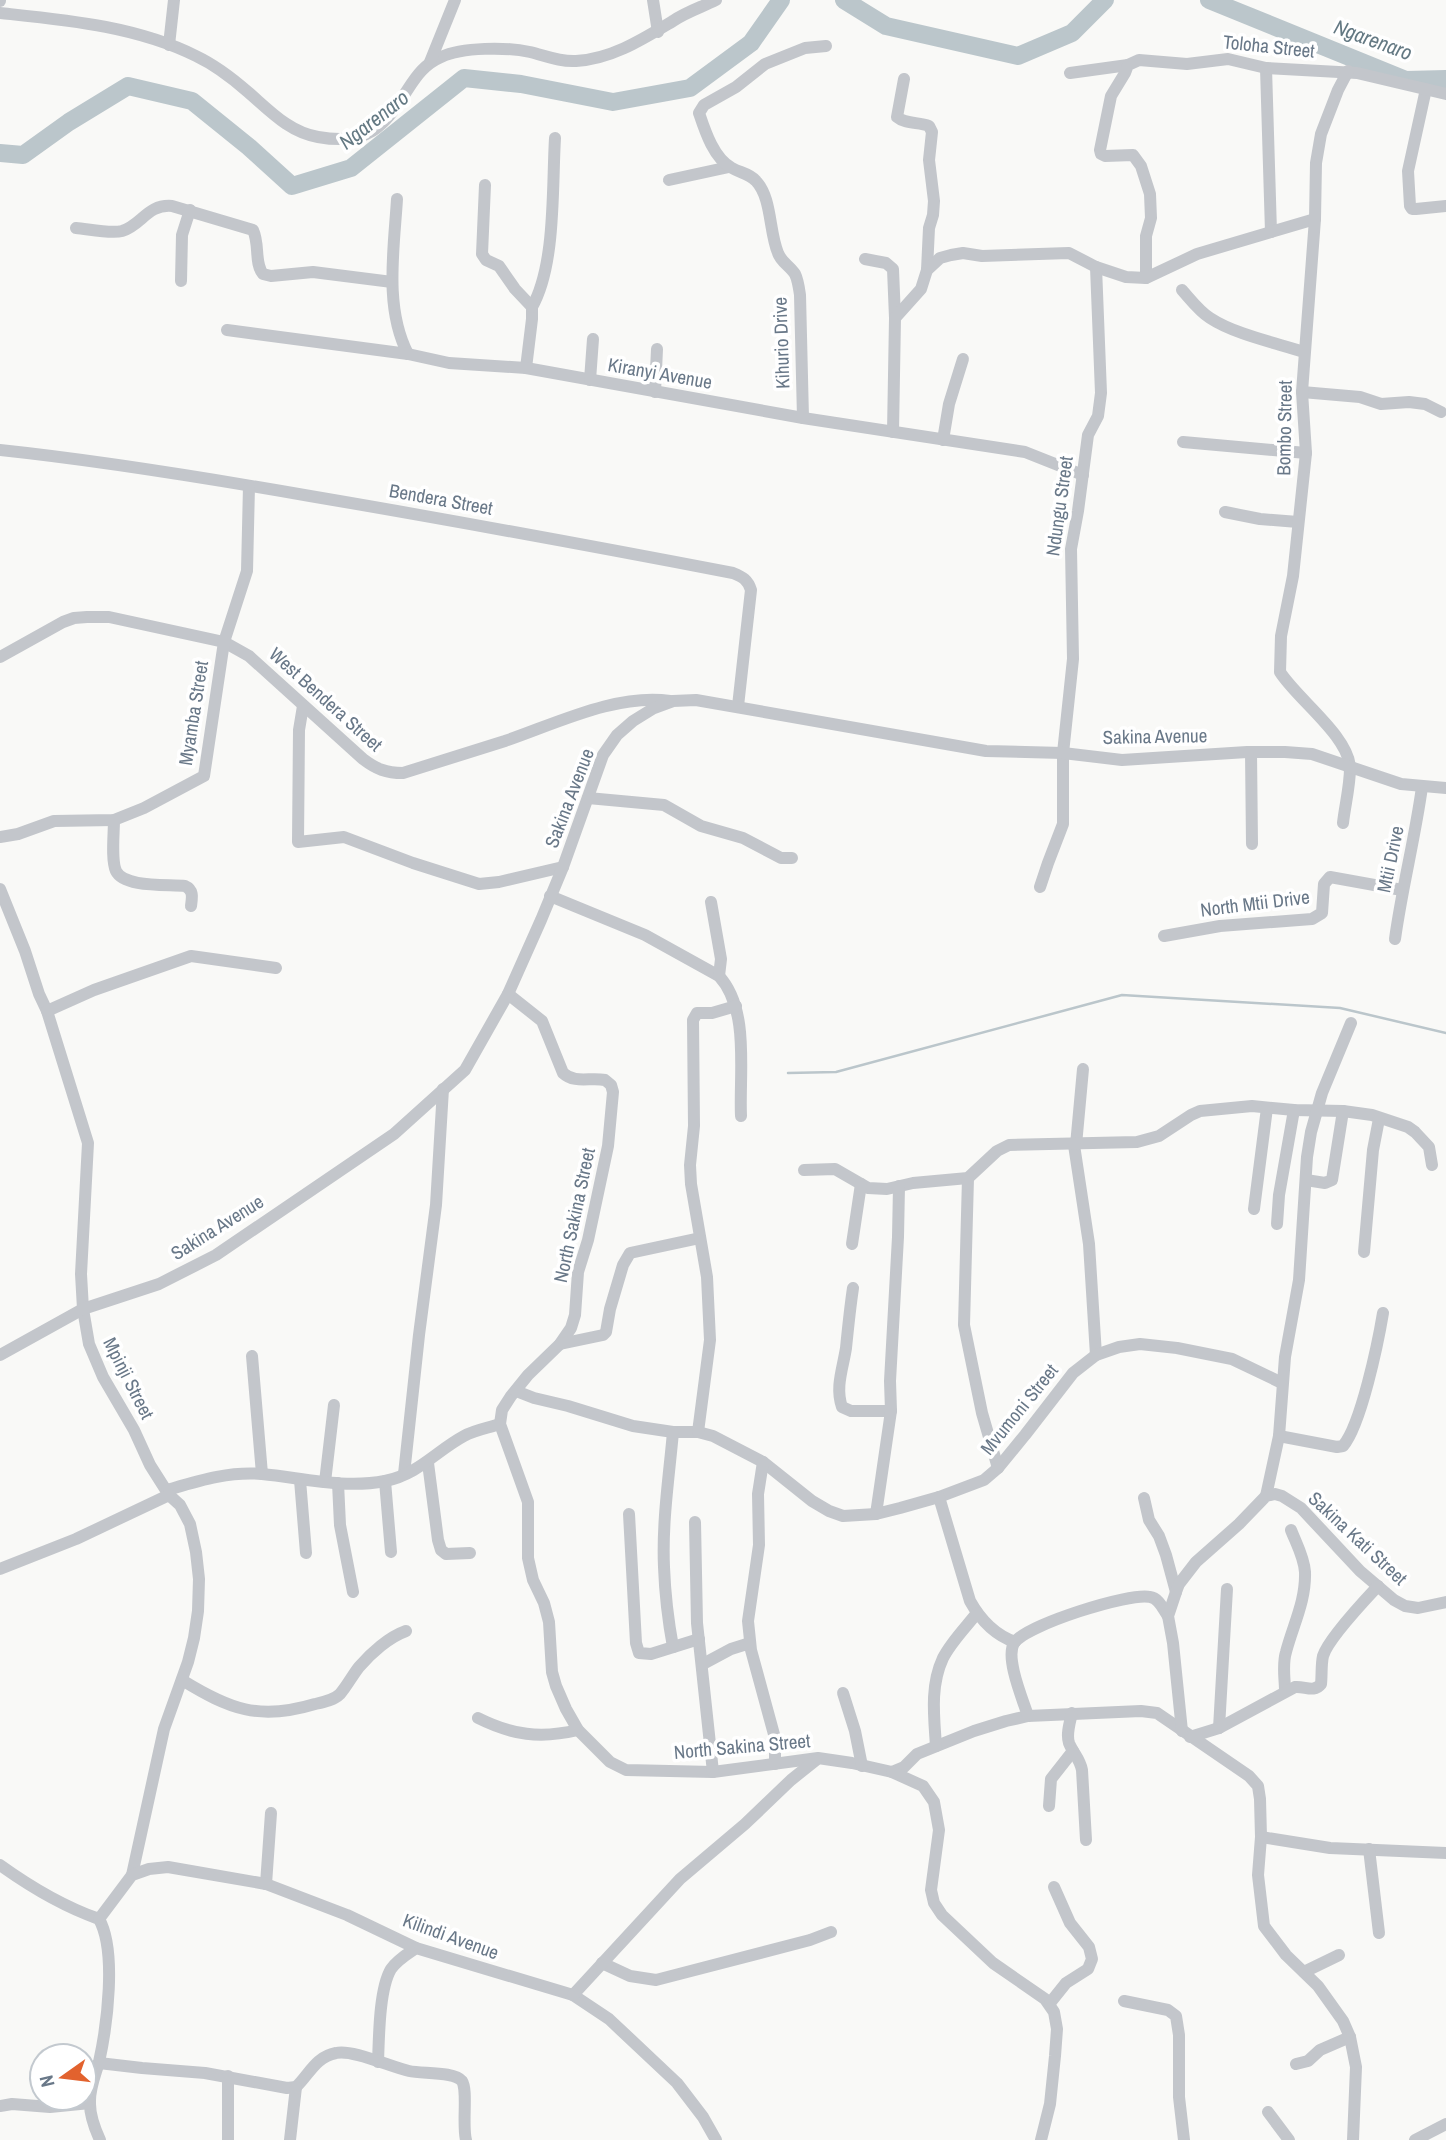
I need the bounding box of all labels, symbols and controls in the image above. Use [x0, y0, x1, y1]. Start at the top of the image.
water label: Ngarenaro [1330, 12, 1416, 67]
street label: Toloha Street [1222, 28, 1317, 64]
water label: Ngarenaro [333, 83, 415, 156]
street label: Kihurio Drive [766, 297, 796, 389]
street label: Kiranyi Avenue [606, 351, 714, 395]
street label: Bombo Street [1270, 379, 1298, 476]
street label: Ndungu Street [1039, 454, 1079, 558]
street label: Bendera Street [387, 477, 496, 521]
street label: West Bendera Street [264, 641, 389, 757]
street label: Myamba Street [172, 658, 214, 767]
street label: Sakina Avenue [1102, 722, 1208, 750]
street label: Sakina Avenue [538, 745, 600, 851]
street label: Mtii Drive [1370, 823, 1410, 895]
street label: North Mtii Drive [1199, 883, 1311, 923]
street label: North Sakina Street [547, 1145, 601, 1285]
street label: Sakina Avenue [166, 1188, 268, 1266]
street label: Mpinji Street [97, 1333, 161, 1424]
street label: Mvumoni Street [974, 1358, 1064, 1460]
street label: Sakina Kati Street [1303, 1485, 1414, 1591]
street label: North Sakina Street [673, 1727, 812, 1765]
street label: Kilindi Avenue [399, 1907, 503, 1965]
north arrow [28, 2042, 98, 2112]
text: N [33, 2073, 60, 2090]

